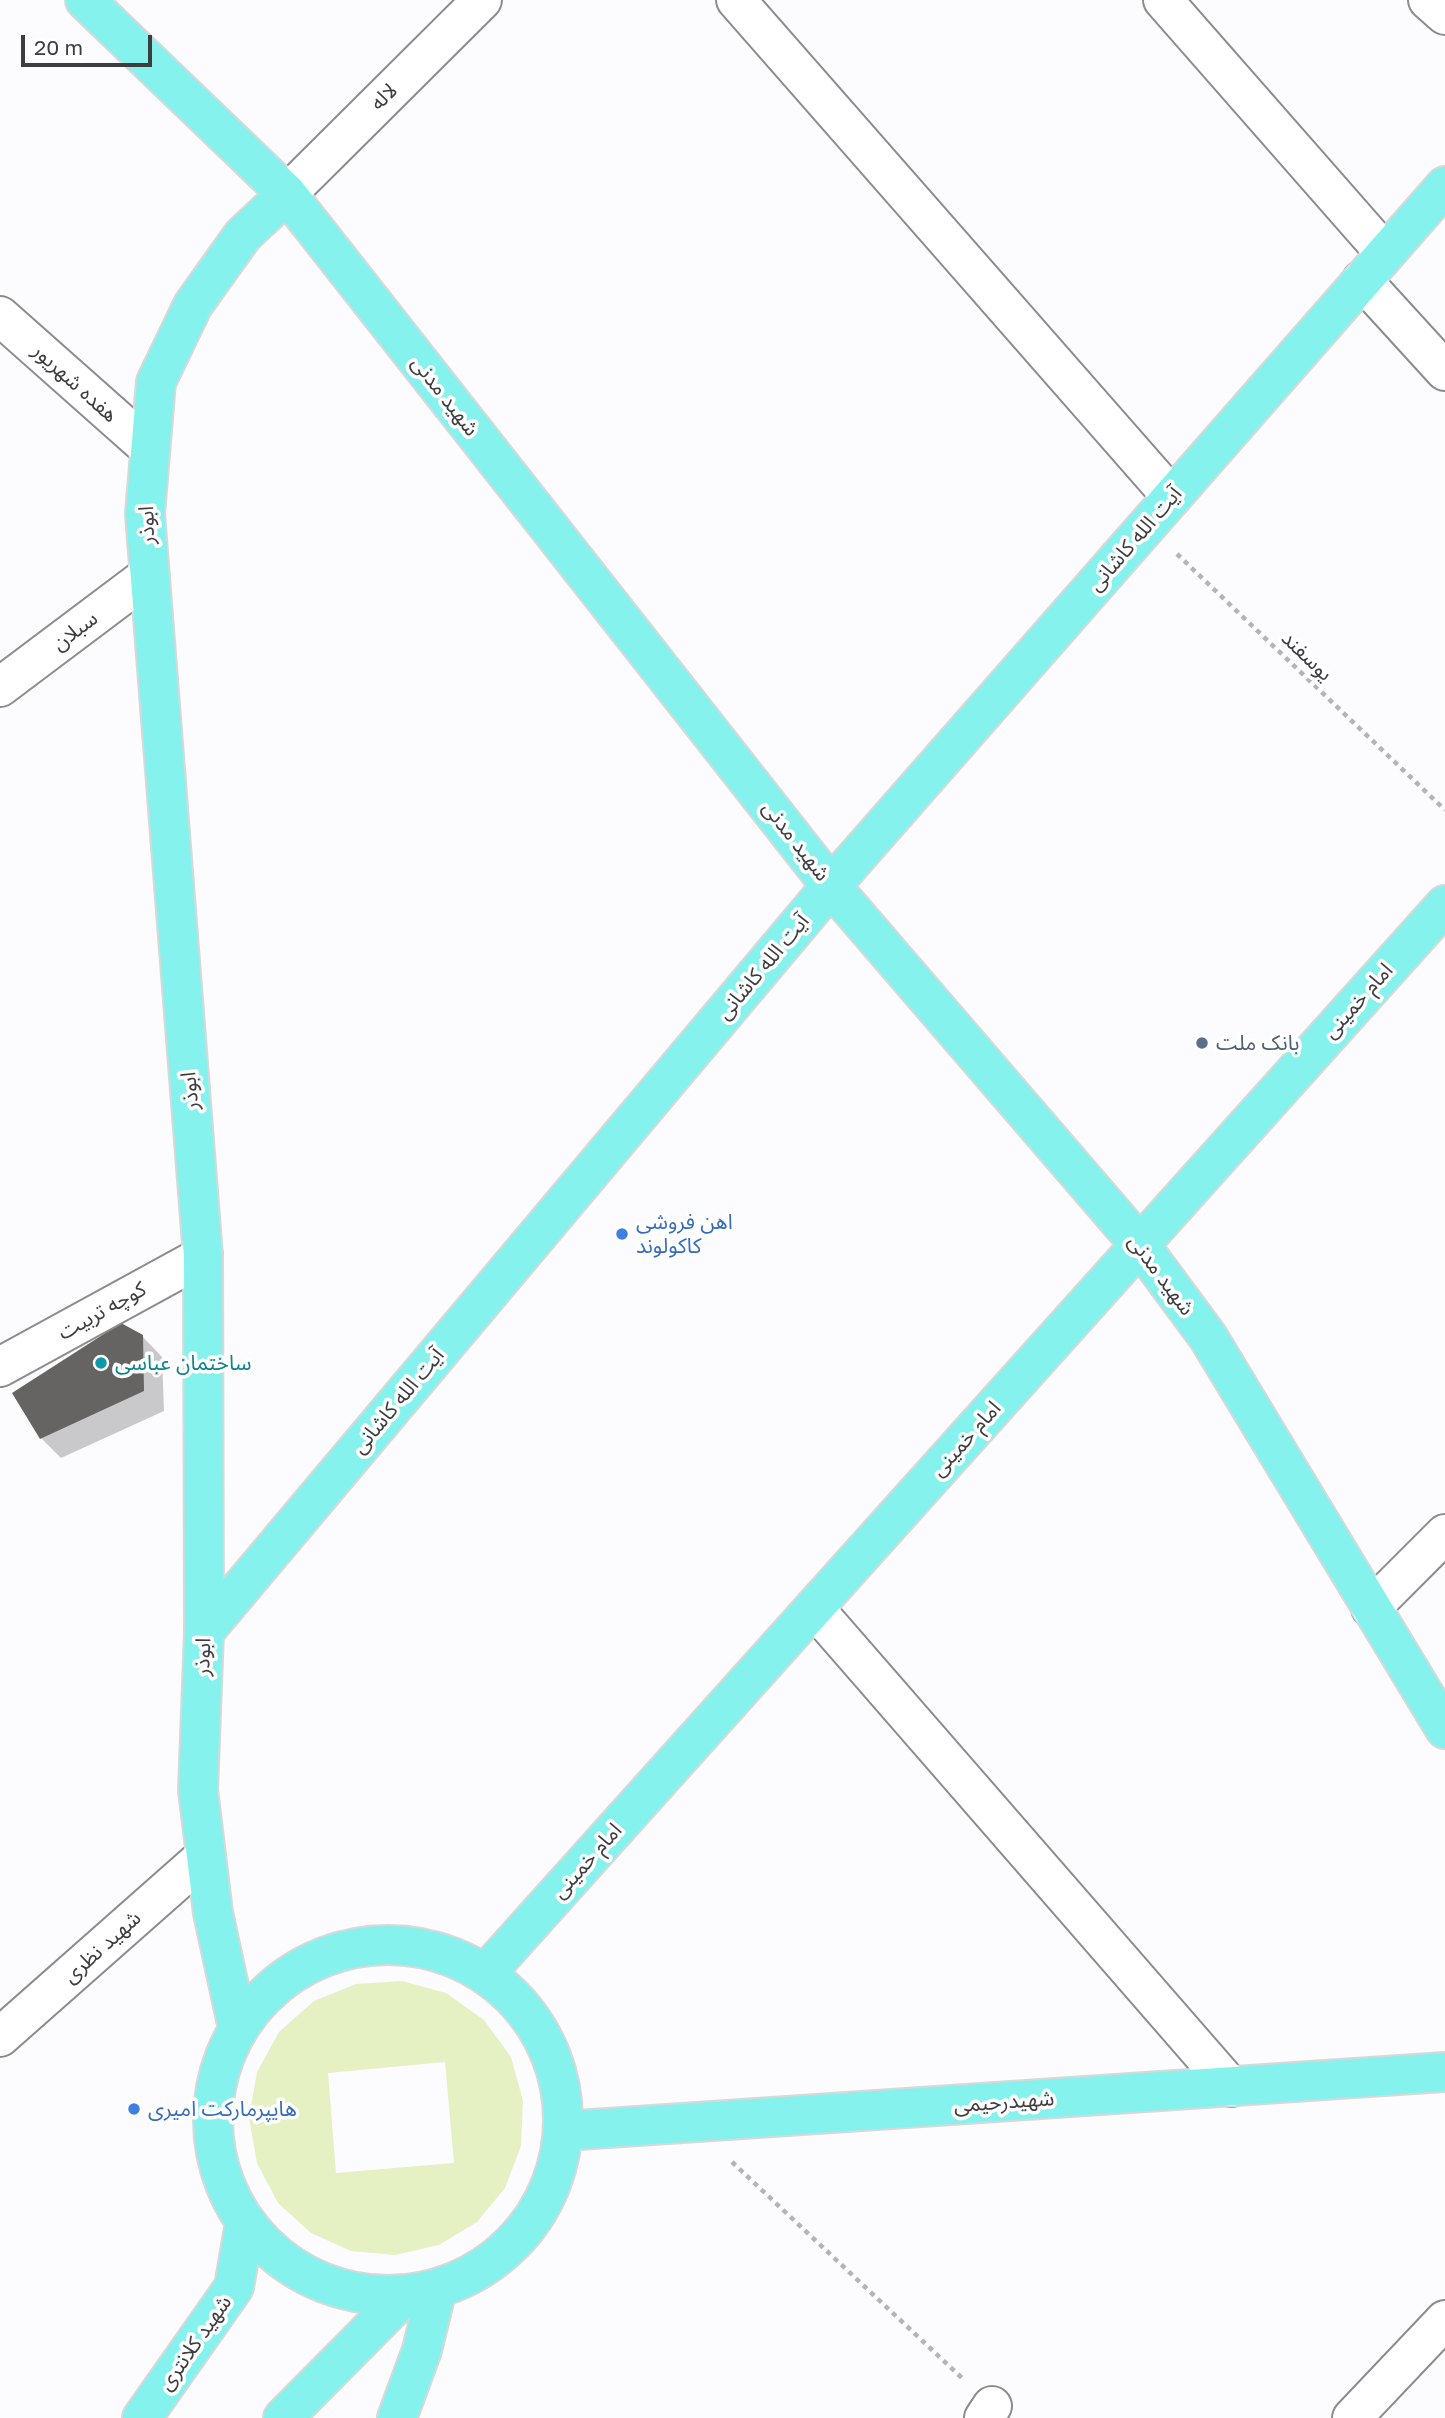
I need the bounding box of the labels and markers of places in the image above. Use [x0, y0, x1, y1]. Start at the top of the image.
place label: بانک ملت [1216, 1030, 1299, 1056]
marker: بانک ملت [1194, 1035, 1210, 1051]
place label: اهن فروشی کاکولوند [636, 1209, 733, 1259]
marker: اهن فروشی کاکولوند [614, 1226, 630, 1242]
place label: ساختمان عباسی [115, 1350, 251, 1376]
marker: ساختمان عباسی [93, 1355, 109, 1371]
place label: هایپرمارکت امیری [148, 2096, 297, 2122]
marker: هایپرمارکت امیری [126, 2101, 142, 2117]

